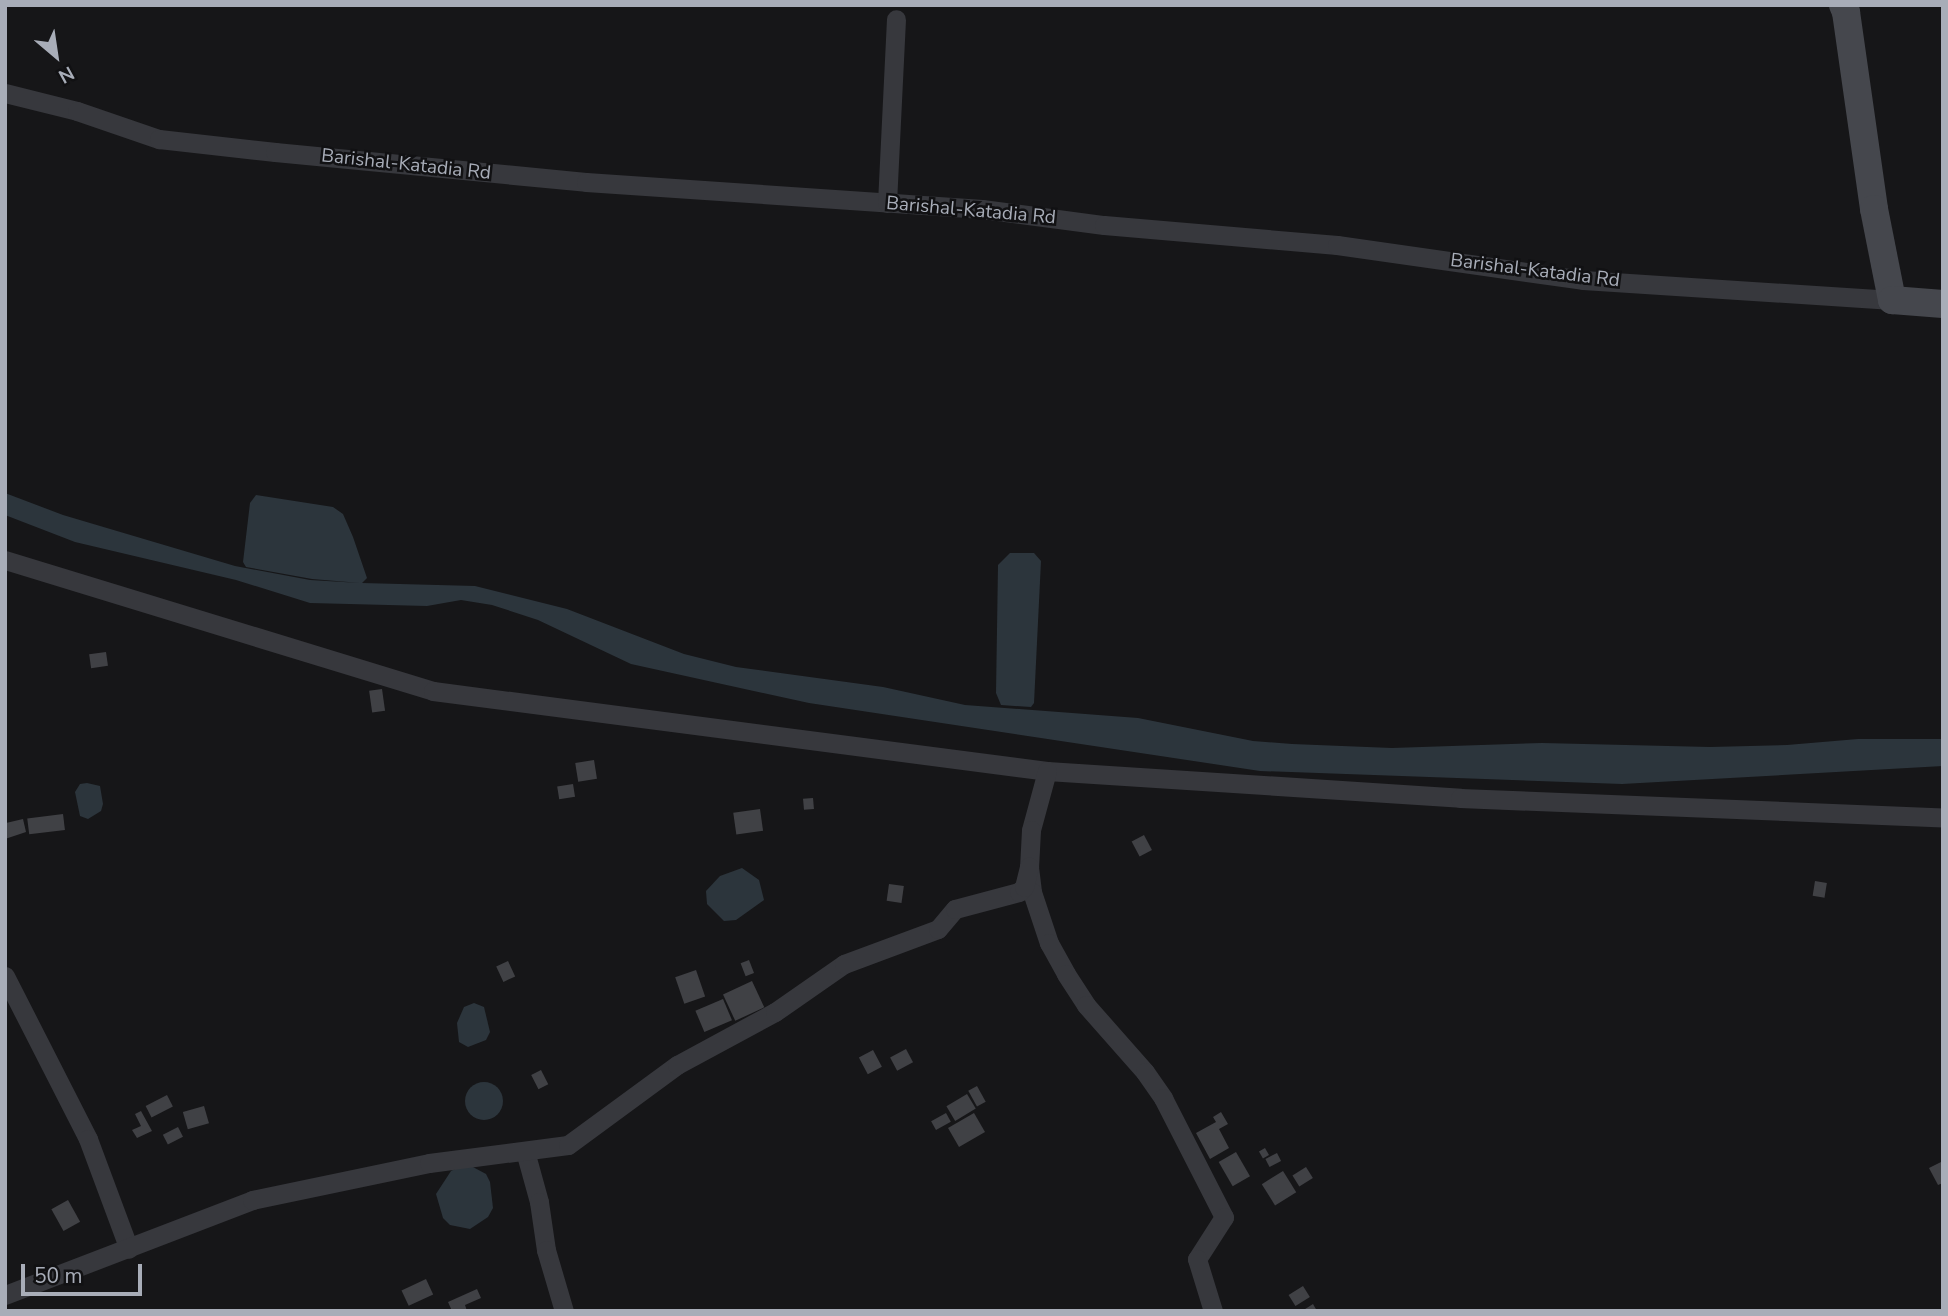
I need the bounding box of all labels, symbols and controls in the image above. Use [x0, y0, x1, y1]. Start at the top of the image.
north arrow [21, 21, 91, 91]
text: N [54, 60, 79, 89]
street label: Barishal-Katadia Rd [320, 145, 492, 185]
street label: Barishal-Katadia Rd [885, 192, 1057, 230]
street label: Barishal-Katadia Rd [1449, 249, 1621, 293]
scale bar [24, 1250, 145, 1294]
text: 50 m [34, 1262, 83, 1290]

